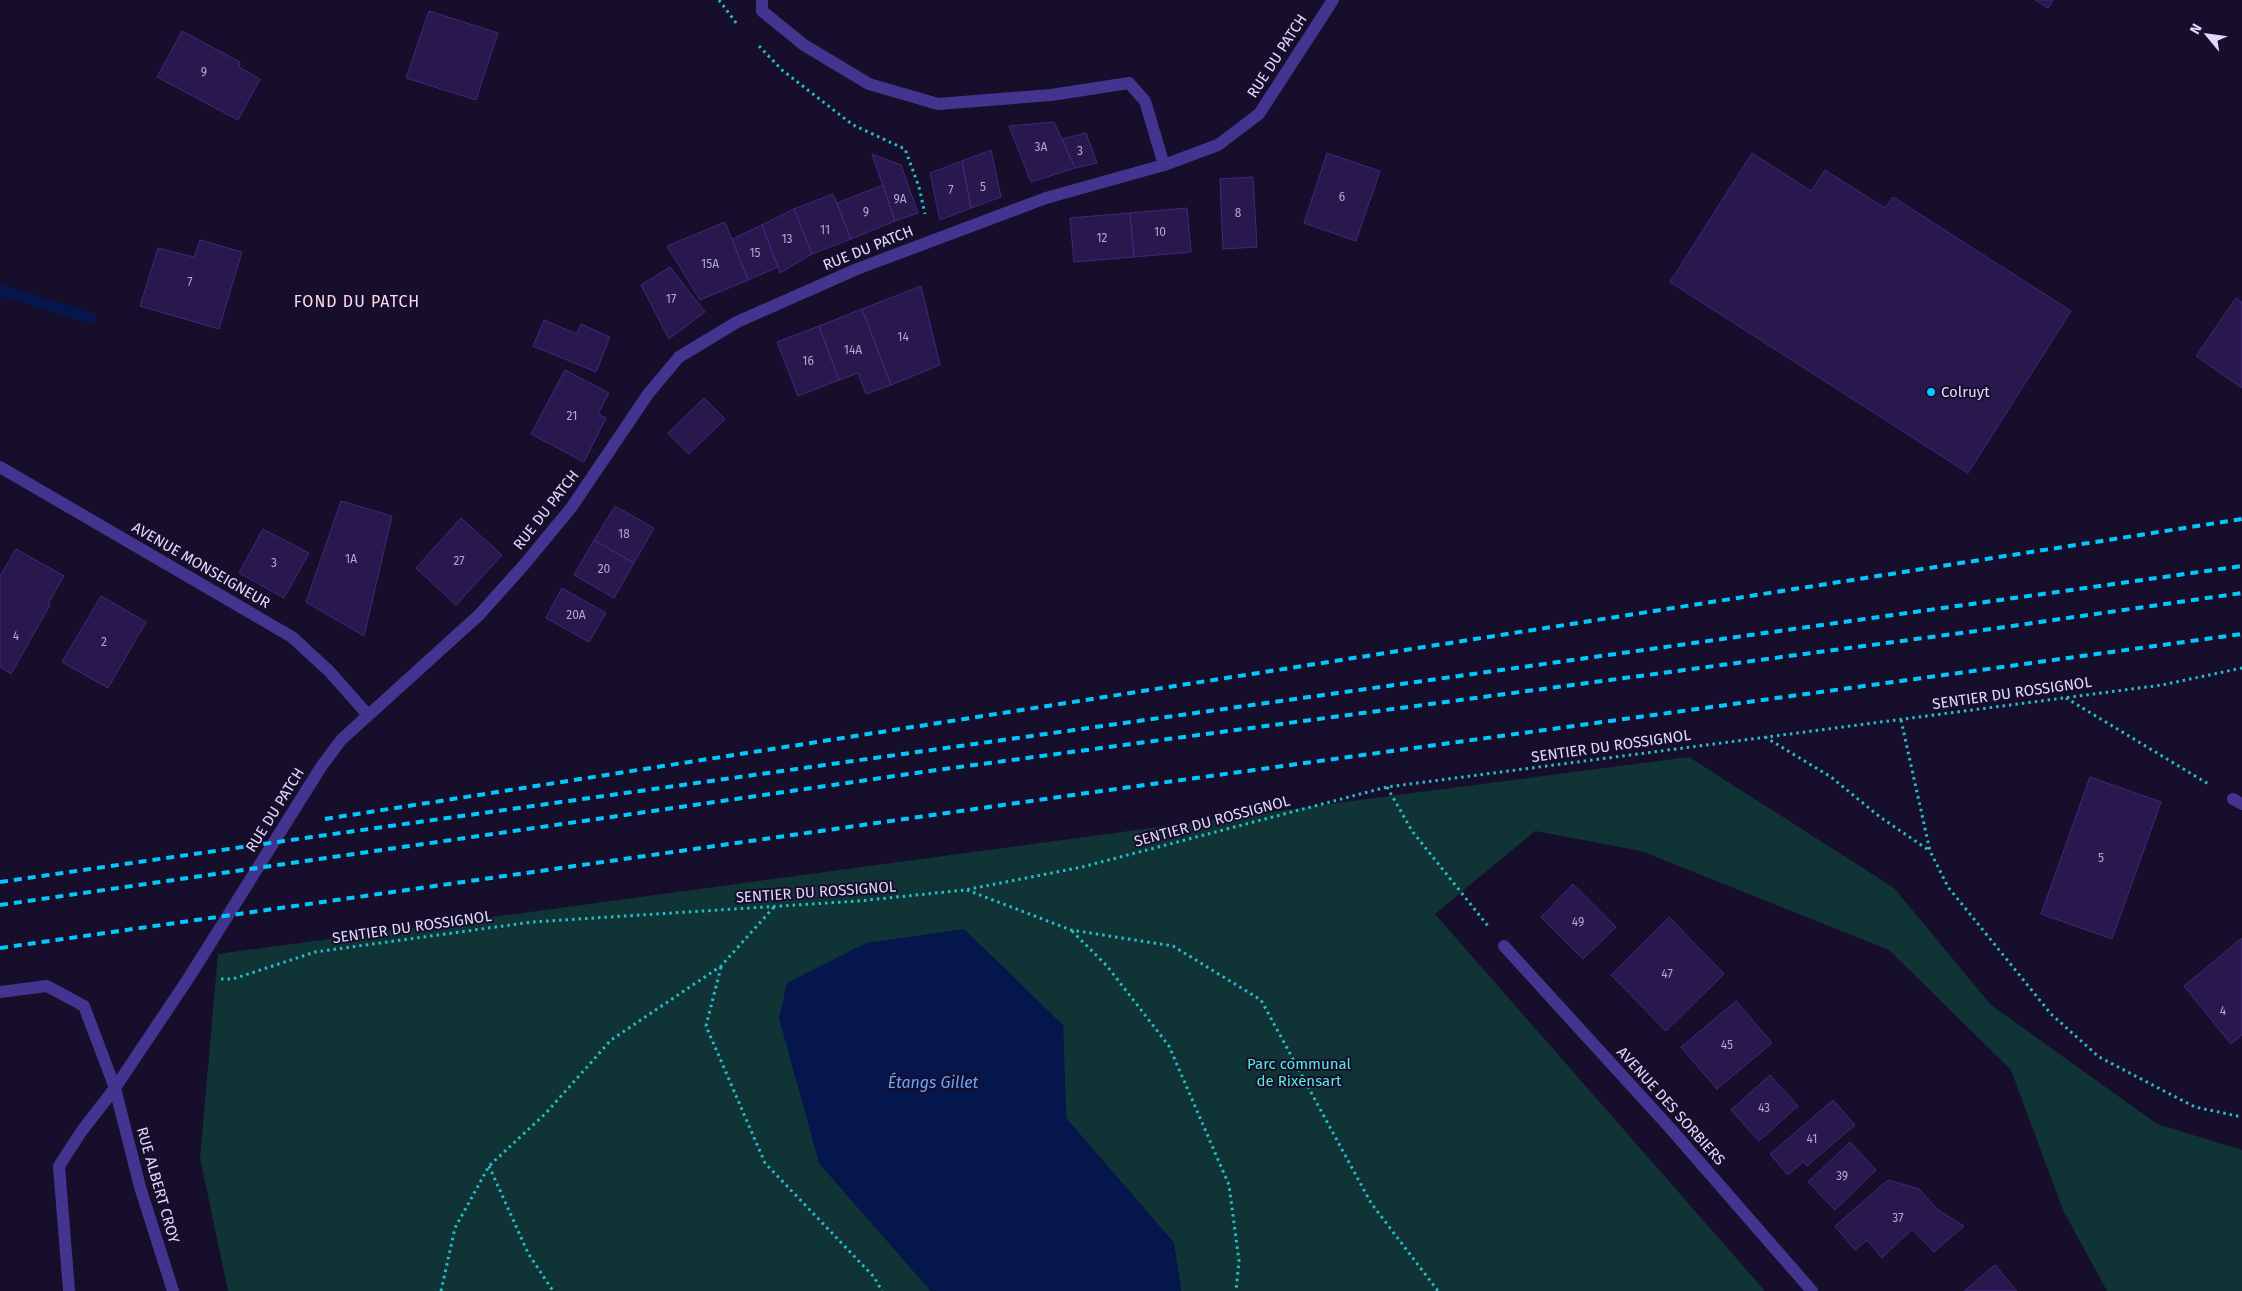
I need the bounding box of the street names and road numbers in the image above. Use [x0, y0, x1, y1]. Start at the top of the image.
street label: RUE DU PATCH [1243, 11, 1311, 101]
street label: RUE DU PATCH [820, 222, 916, 274]
street label: RUE DU PATCH [509, 467, 583, 553]
street label: AVENUE MONSEIGNEUR [129, 518, 273, 612]
street label: SENTIER DU ROSSIGNOL [1931, 673, 2093, 713]
street label: SENTIER DU ROSSIGNOL [1530, 726, 1692, 766]
street label: RUE DU PATCH [242, 765, 308, 855]
street label: SENTIER DU ROSSIGNOL [1132, 791, 1292, 850]
street label: SENTIER DU ROSSIGNOL [735, 877, 897, 907]
street label: SENTIER DU ROSSIGNOL [331, 907, 493, 947]
street label: AVENUE DES SORBIERS [1613, 1043, 1729, 1169]
street label: RUE ALBERT CROY [133, 1125, 183, 1246]

